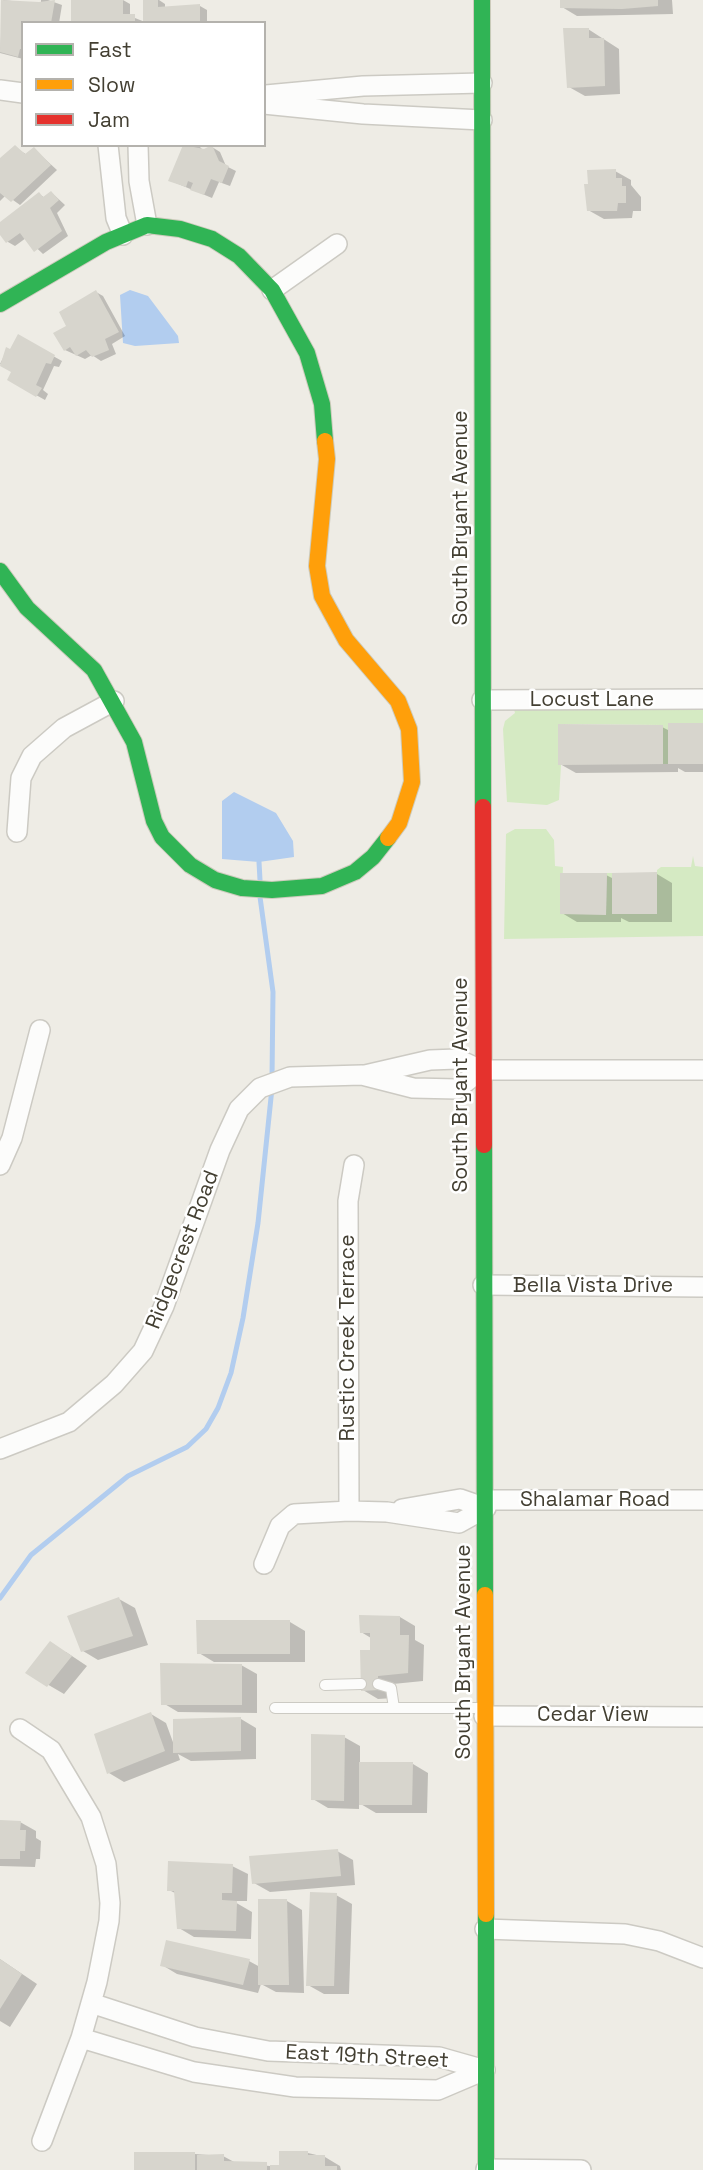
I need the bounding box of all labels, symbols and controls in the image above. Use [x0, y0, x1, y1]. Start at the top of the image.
legend [21, 21, 266, 147]
text: Fast [88, 36, 132, 63]
text: Slow [88, 71, 136, 98]
text: Jam [88, 106, 130, 133]
street label: South Bryant Avenue [448, 410, 474, 626]
street label: Locust Lane [530, 687, 654, 713]
street label: South Bryant Avenue [448, 977, 474, 1193]
street label: Ridgecrest Road [141, 1167, 225, 1333]
street label: Rustic Creek Terrace [335, 1234, 361, 1442]
street label: Bella Vista Drive [513, 1273, 673, 1299]
street label: Shalamar Road [520, 1487, 670, 1513]
street label: South Bryant Avenue [451, 1544, 477, 1760]
street label: Cedar View [537, 1702, 649, 1728]
street label: East 19th Street [285, 2040, 449, 2074]

